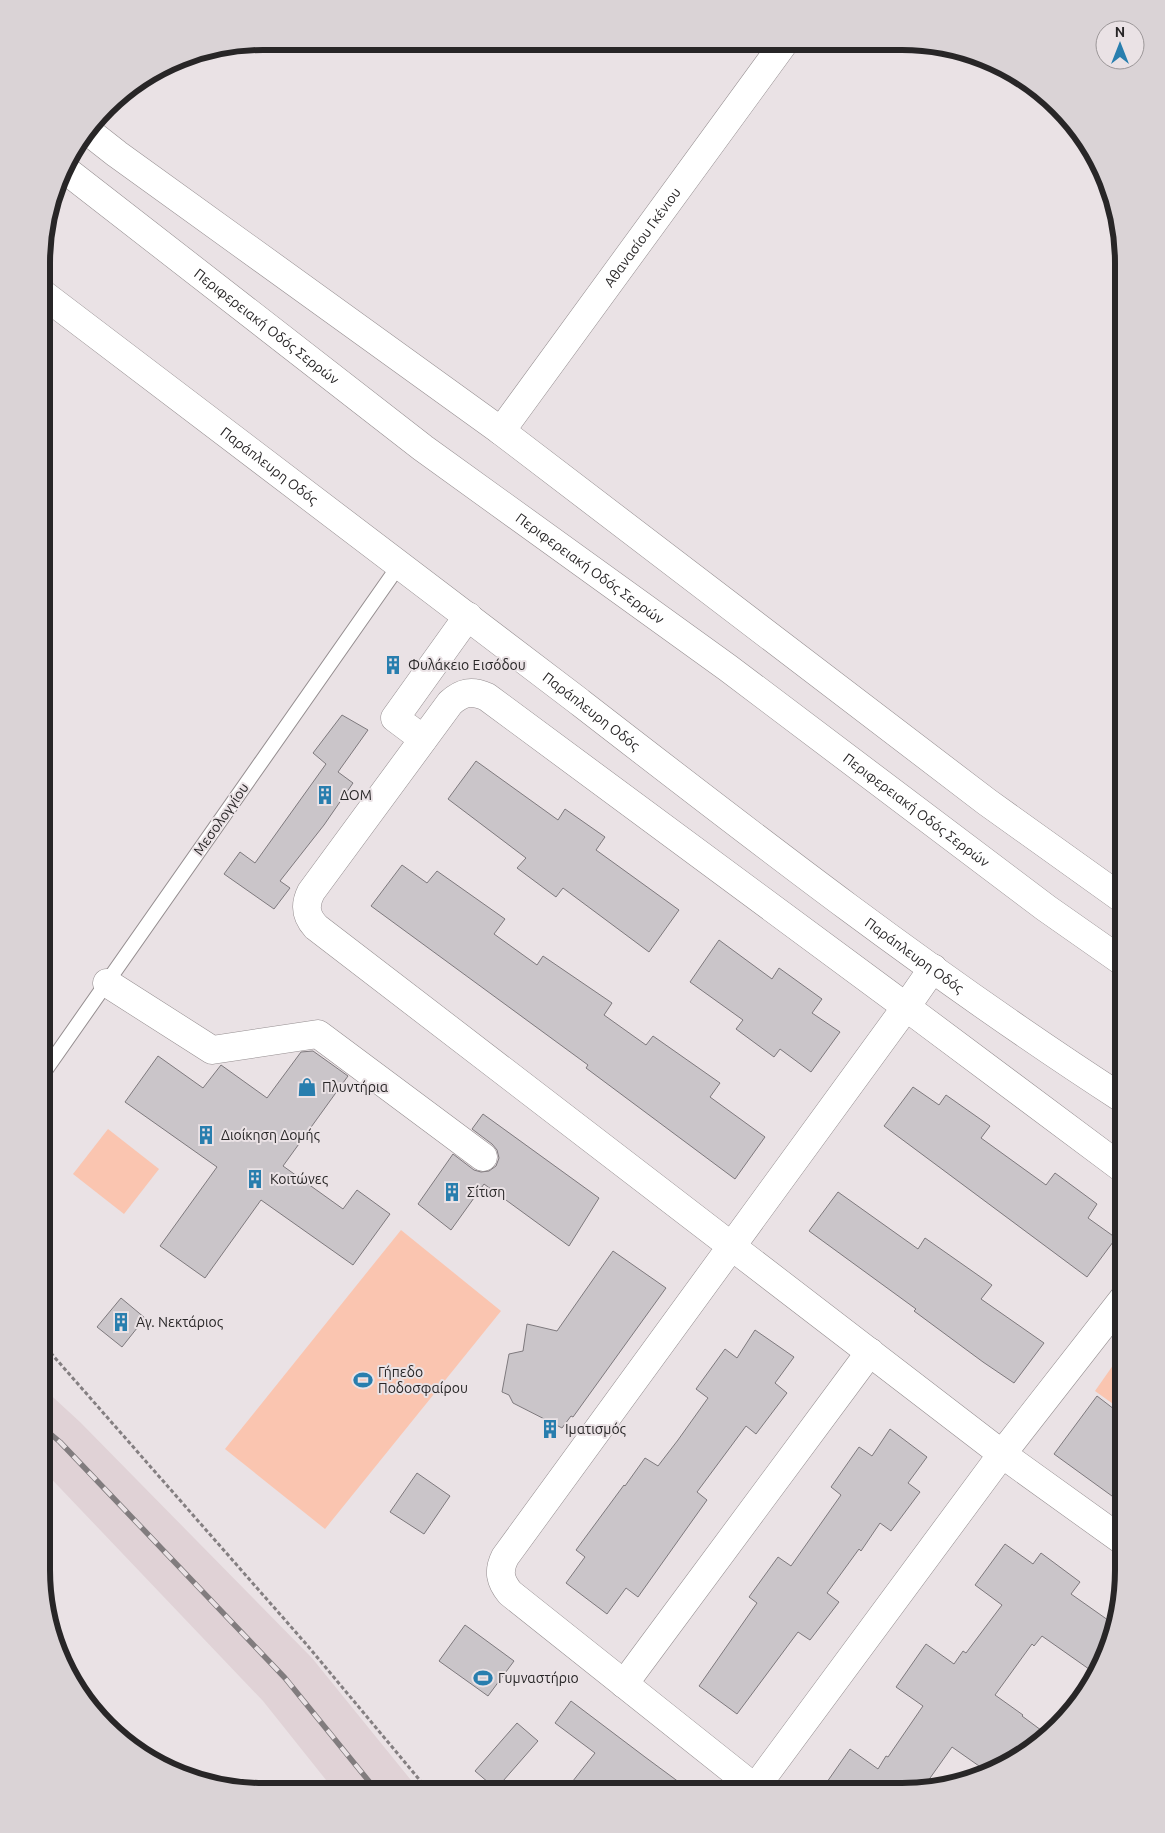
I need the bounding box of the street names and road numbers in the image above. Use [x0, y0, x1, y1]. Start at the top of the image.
street label: Αθανασίου Γκένιου [601, 184, 684, 290]
street label: Περιφερειακή Οδός Σερρών [191, 265, 342, 388]
street label: Παράπλευρη Οδός [217, 424, 322, 508]
street label: Περιφερειακή Οδός Σερρών [513, 510, 667, 627]
street label: Παράπλευρη Οδός [540, 669, 643, 754]
street label: Περιφερειακή Οδός Σερρών [840, 750, 993, 870]
street label: Μεσολογγίου [190, 780, 252, 858]
street label: Παράπλευρη Οδός [862, 914, 967, 997]

